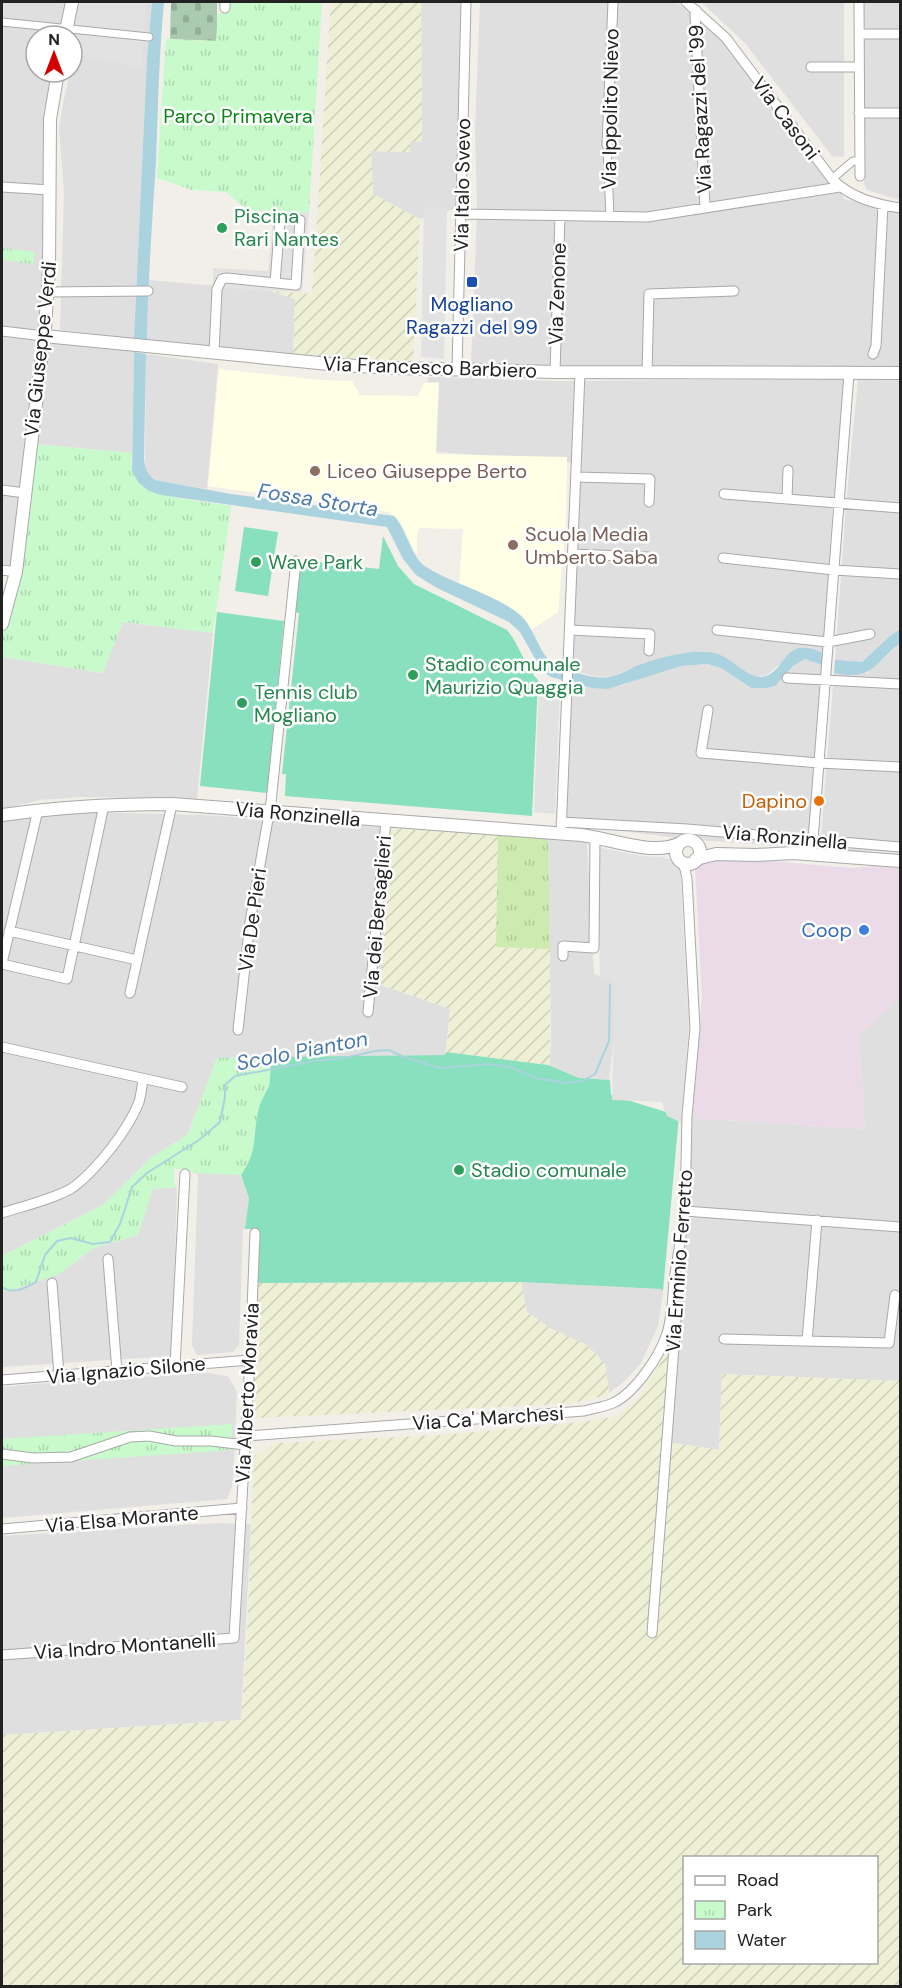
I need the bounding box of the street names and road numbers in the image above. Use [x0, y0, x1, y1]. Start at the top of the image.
street label: Via Ragazzi del '99 [683, 24, 717, 194]
street label: Via Ippolito Nievo [596, 28, 624, 190]
street label: Via Casoni [746, 71, 826, 165]
street label: Via Italo Svevo [448, 118, 476, 252]
street label: Via Zenone [542, 242, 572, 346]
street label: Via Giuseppe Verdi [18, 260, 62, 438]
street label: Via Francesco Barbiero [323, 350, 537, 384]
street label: Via Ronzinella [234, 796, 362, 832]
street label: Via Ronzinella [721, 819, 849, 855]
street label: Via dei Bersaglieri [357, 834, 397, 1000]
street label: Via De Pieri [232, 866, 272, 974]
street label: Via Erminio Ferretto [660, 1169, 698, 1353]
street label: Via Alberto Moravia [229, 1302, 265, 1484]
street label: Via Ignazio Silone [46, 1350, 206, 1390]
street label: Via Ca' Marchesi [411, 1400, 565, 1436]
street label: Via Elsa Morante [44, 1499, 200, 1539]
street label: Via Indro Montanelli [33, 1627, 217, 1665]

